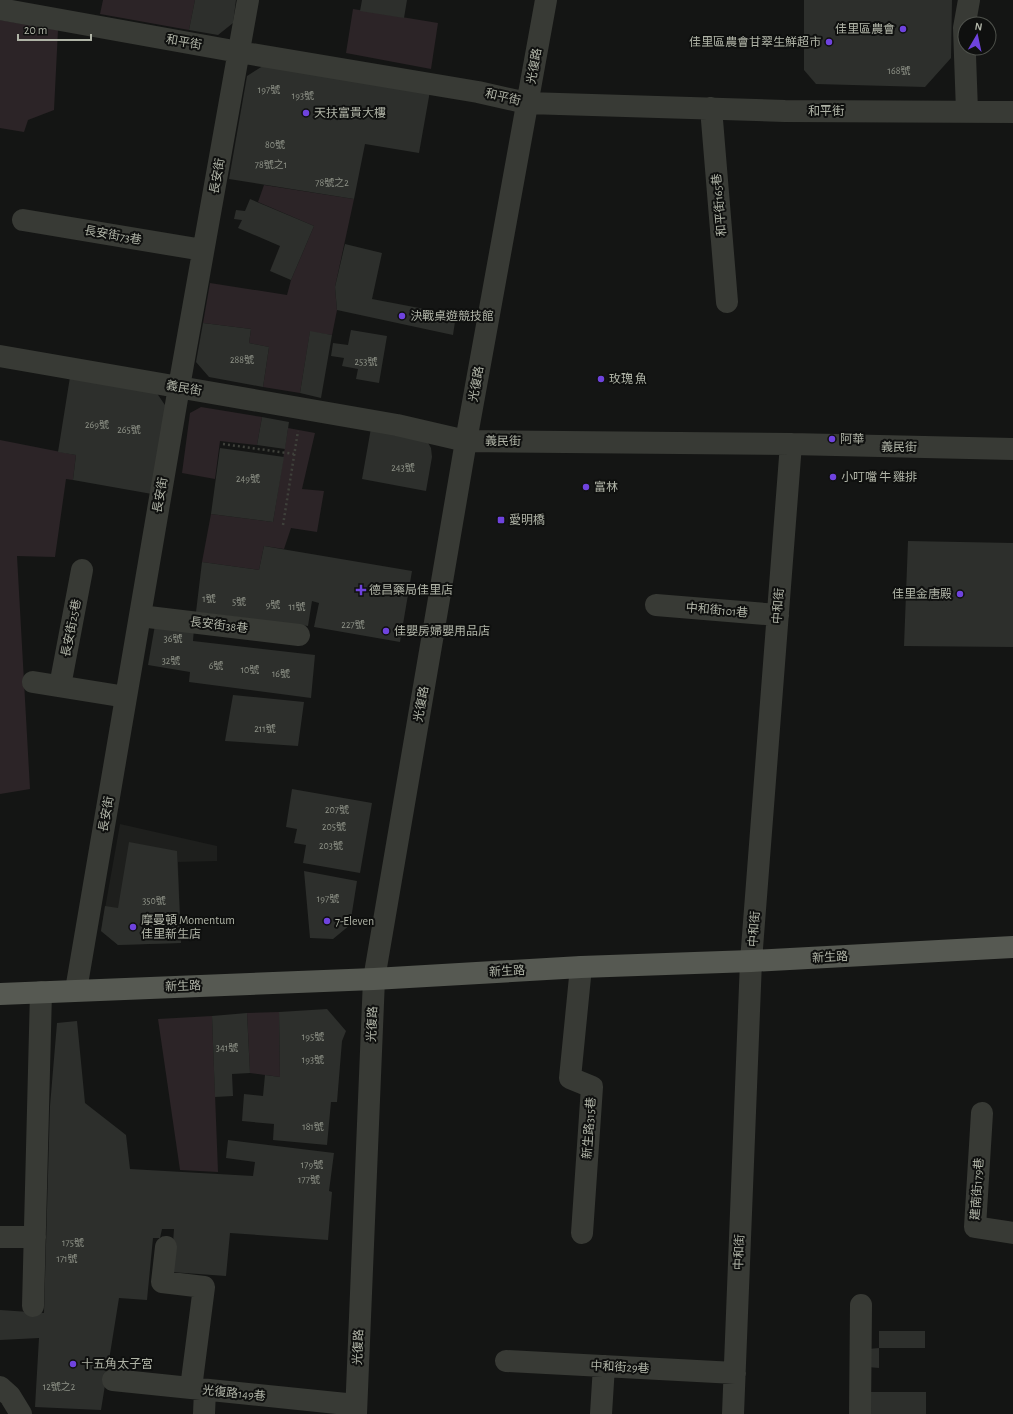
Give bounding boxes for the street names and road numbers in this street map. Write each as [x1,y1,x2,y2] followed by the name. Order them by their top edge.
[165,32,203,51] street label: 和平街
[524,47,543,85] street label: 光復路
[484,86,522,107] street label: 和平街
[808,104,844,117] street label: 和平街
[207,157,226,195] street label: 長安街
[709,173,728,237] street label: 和平街165巷
[83,223,143,246] street label: 長安街73巷
[466,365,485,403] street label: 光復路
[165,378,203,397] street label: 義民街
[485,434,521,447] street label: 義民街
[881,440,917,453] street label: 義民街
[150,476,169,514] street label: 長安街
[770,588,785,624] street label: 中和街
[59,598,82,658] street label: 長安街25巷
[685,600,749,619] street label: 中和街101巷
[189,614,249,635] street label: 長安街38巷
[411,685,430,723] street label: 光復路
[96,795,115,833] street label: 長安街
[746,911,761,947] street label: 中和街
[812,949,848,964] street label: 新生路
[489,963,525,978] street label: 新生路
[165,978,201,993] street label: 新生路
[364,1006,379,1042] street label: 光復路
[580,1097,597,1159] street label: 新生路315巷
[968,1157,985,1221] street label: 建南街179巷
[731,1234,746,1270] street label: 中和街
[350,1329,365,1365] street label: 光復路
[590,1358,650,1375] street label: 中和街29巷
[202,1383,266,1402] street label: 光復路149巷

